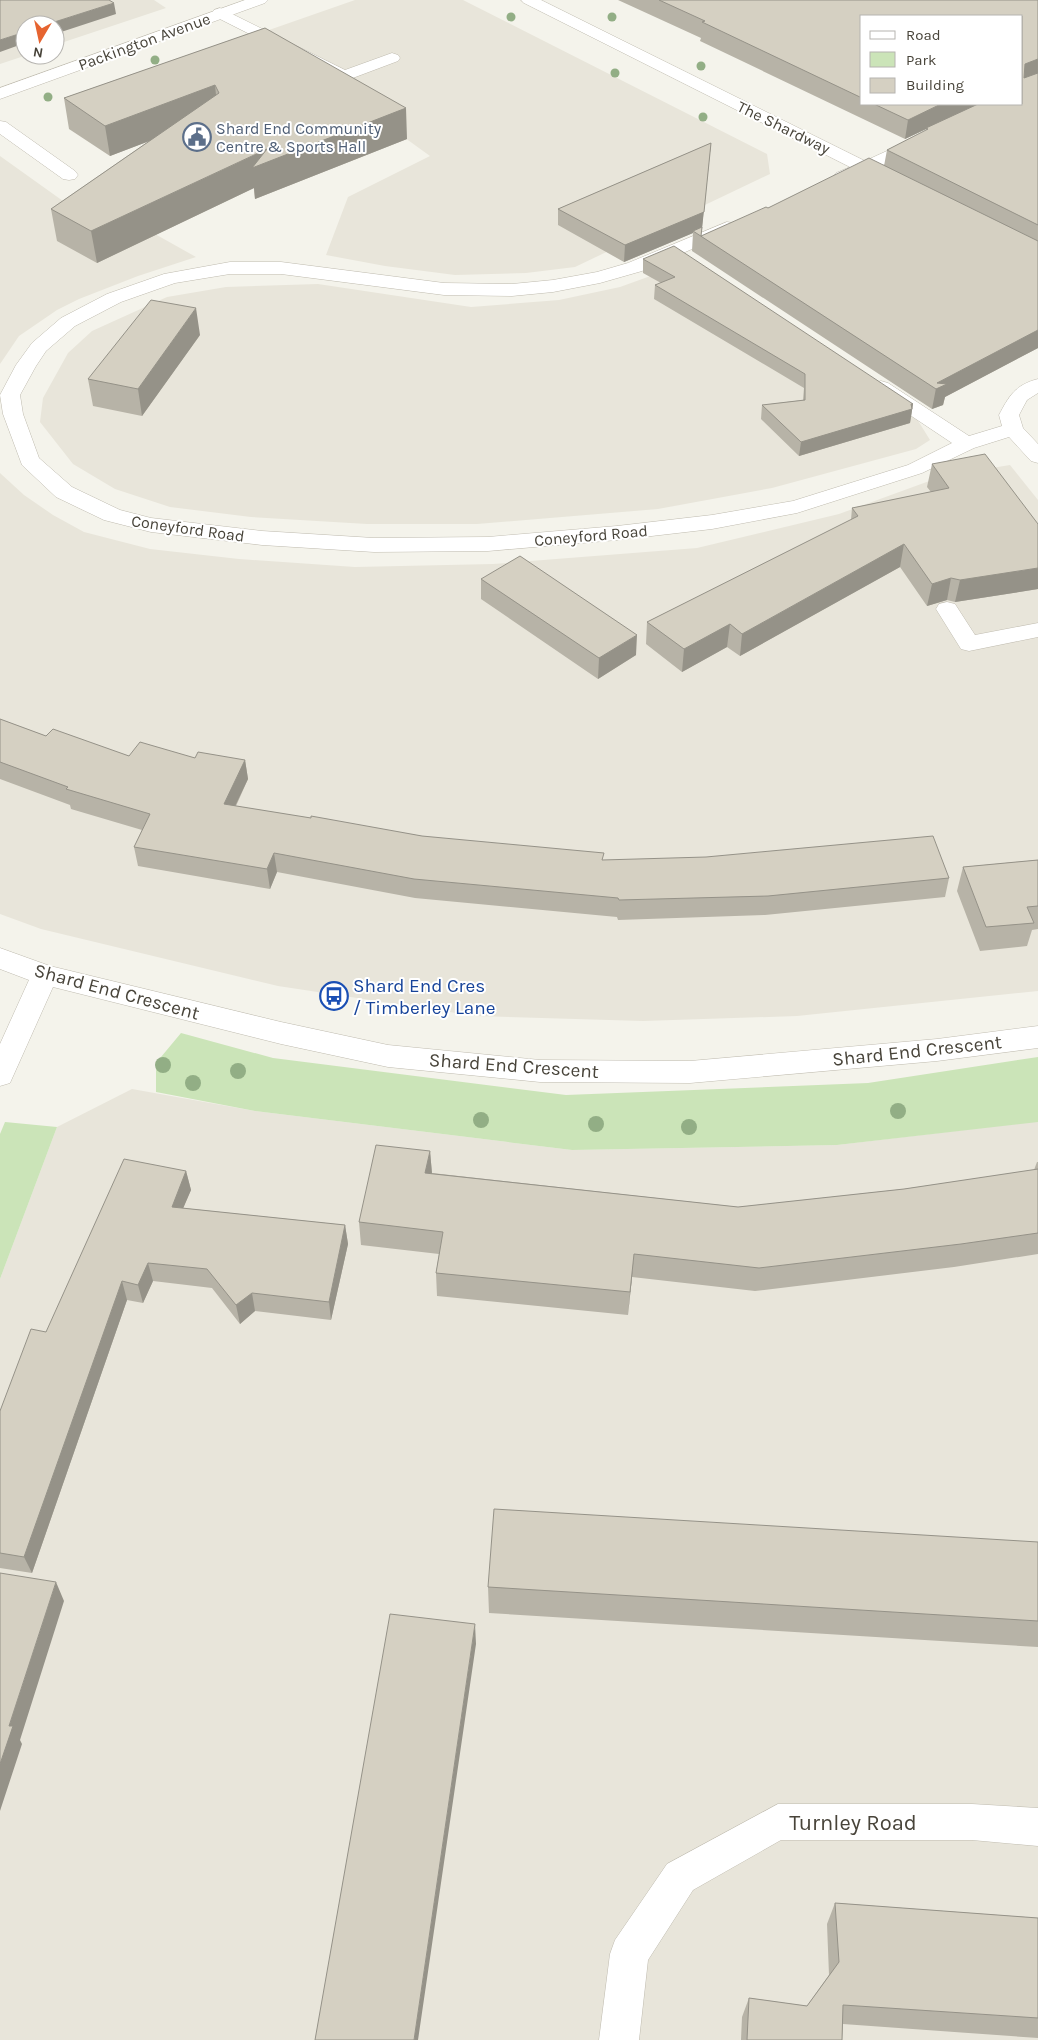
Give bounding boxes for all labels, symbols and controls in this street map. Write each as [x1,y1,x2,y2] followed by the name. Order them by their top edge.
[75,9,213,74] street label: Packington Avenue
[15,15,65,65] north arrow
[860,15,1023,105] legend
[906,26,941,44] text: Road
[32,43,44,62] text: N
[906,51,936,69] text: Park
[906,76,964,94] text: Building
[734,97,834,158] street label: The Shardway
[216,119,382,156] place label: Shard End Community Centre & Sports Hall
[182,122,212,152] public building icon: Shard End Community Centre & Sports Hall
[130,511,246,546] street label: Coneyford Road
[533,521,649,550] street label: Coneyford Road
[32,959,202,1025] street label: Shard End Crescent
[353,975,496,1019] place label: Shard End Cres / Timberley Lane
[319,981,349,1011] bus stop icon: Shard End Cres / Timberley Lane
[831,1031,1003,1071] street label: Shard End Crescent
[428,1049,600,1083] street label: Shard End Crescent
[789,1810,917,1836] street label: Turnley Road

